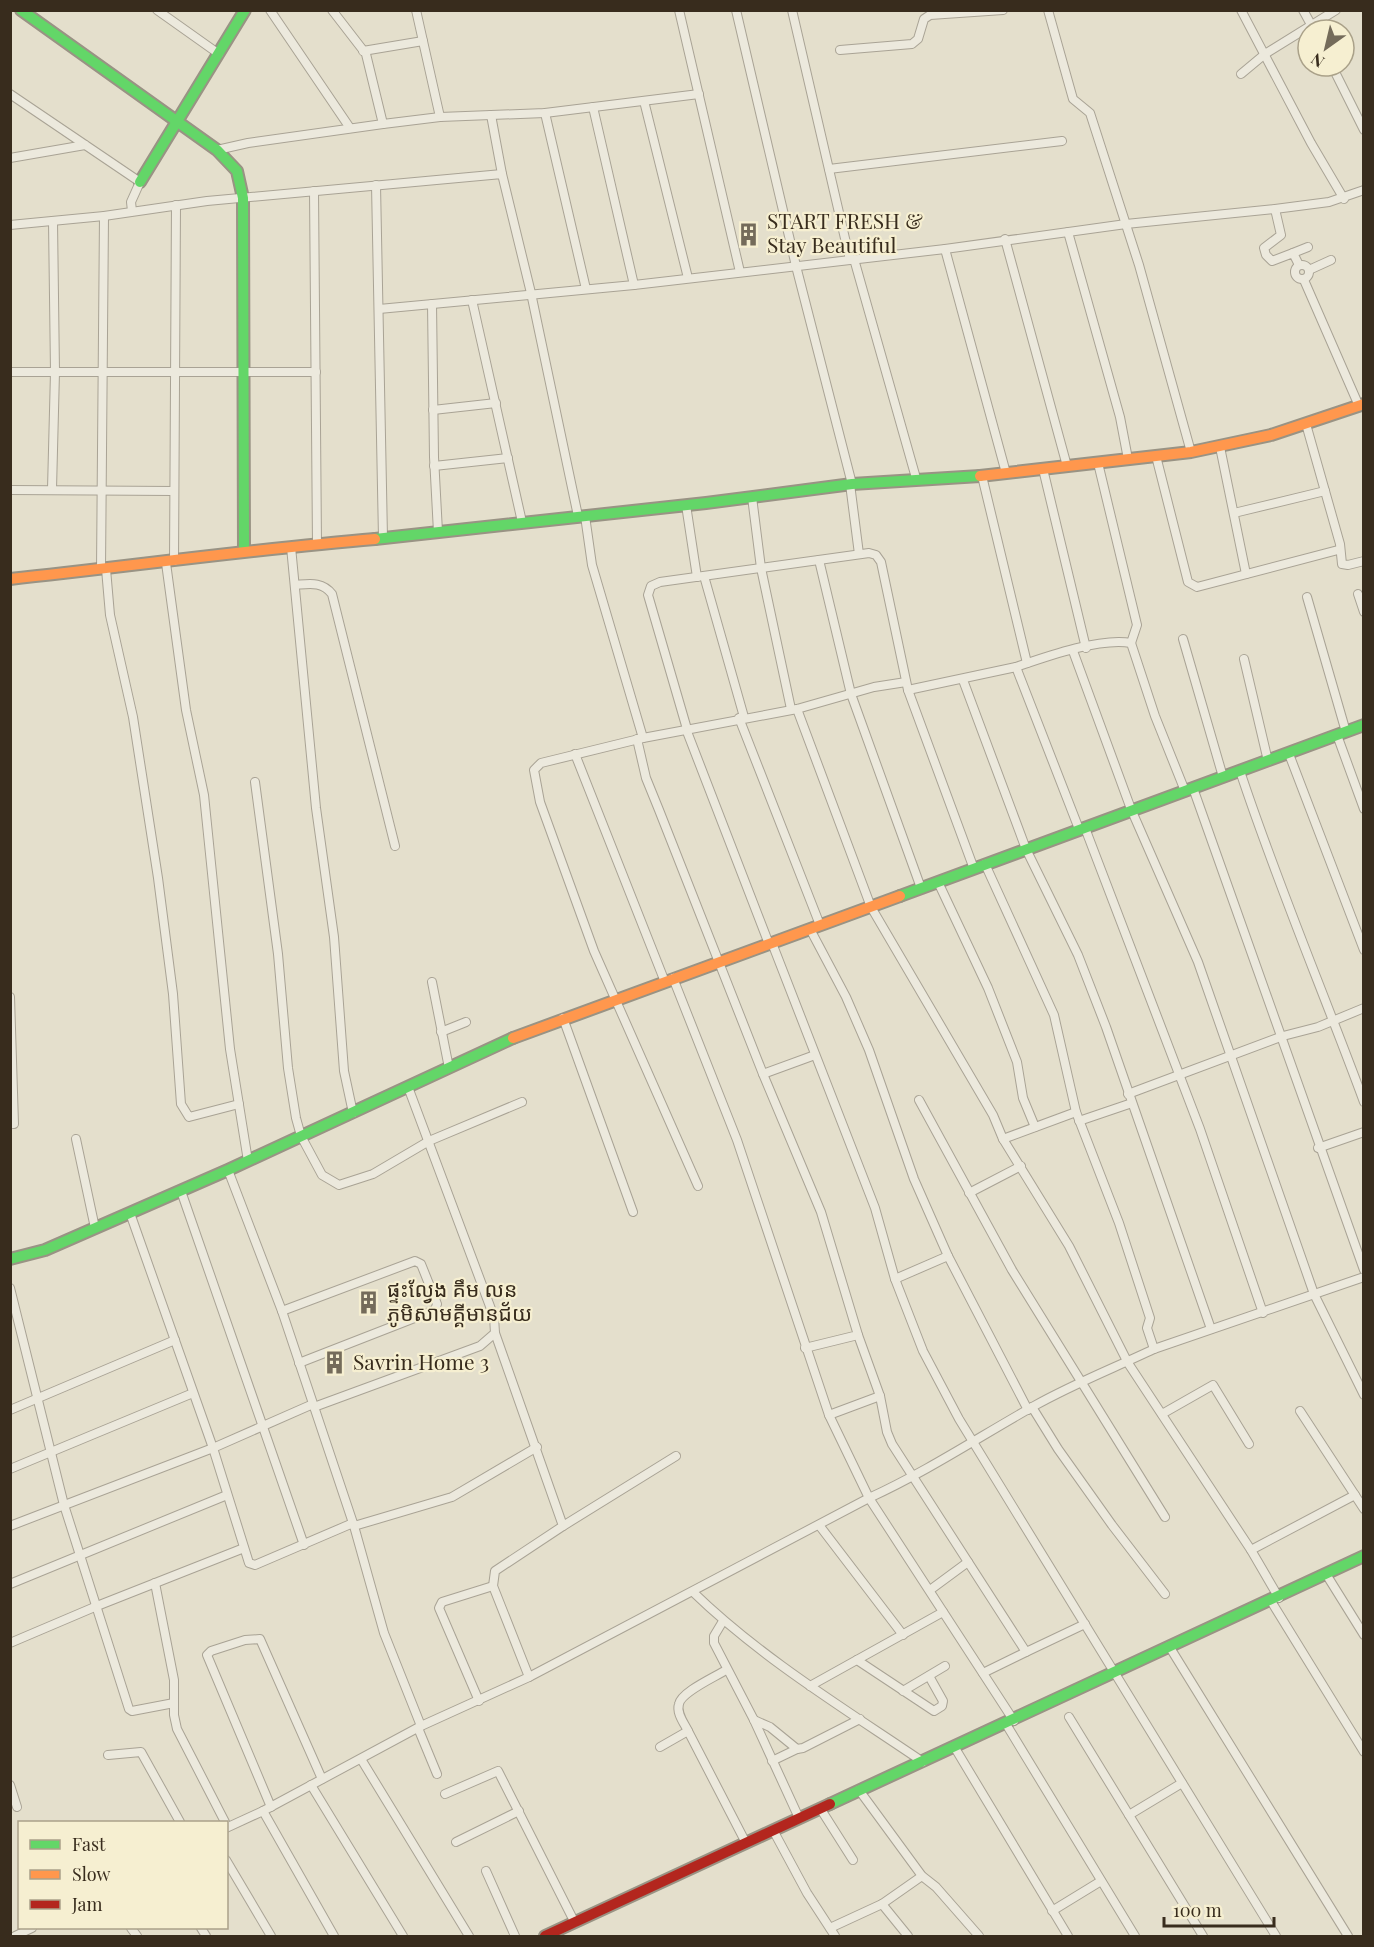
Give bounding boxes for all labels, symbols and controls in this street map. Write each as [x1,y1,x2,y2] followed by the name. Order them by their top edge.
[1296,18,1356,78] north arrow
[1306,49,1328,73] text: N
[767,206,923,258] place label: START FRESH & Stay Beautiful
[736,221,762,247] building icon: START FRESH & Stay Beautiful
[387,1274,532,1328] place label: ផ្ទះល្វែង គឹម លន ភូមិសាមគ្គីមានជ័យ
[356,1289,382,1315] building icon: ផ្ទះល្វែង គឹម លន ភូមិសាមគ្គីមានជ័យ
[353,1347,489,1375] place label: Savrin Home 3
[322,1350,348,1376] building icon: Savrin Home 3
[18,1821,228,1929] legend
[72,1832,106,1856] text: Fast
[72,1862,110,1886] text: Slow
[1164,1890,1274,1928] scale bar
[71,1892,102,1916] text: Jam
[1173,1898,1222,1922] text: 100 m

